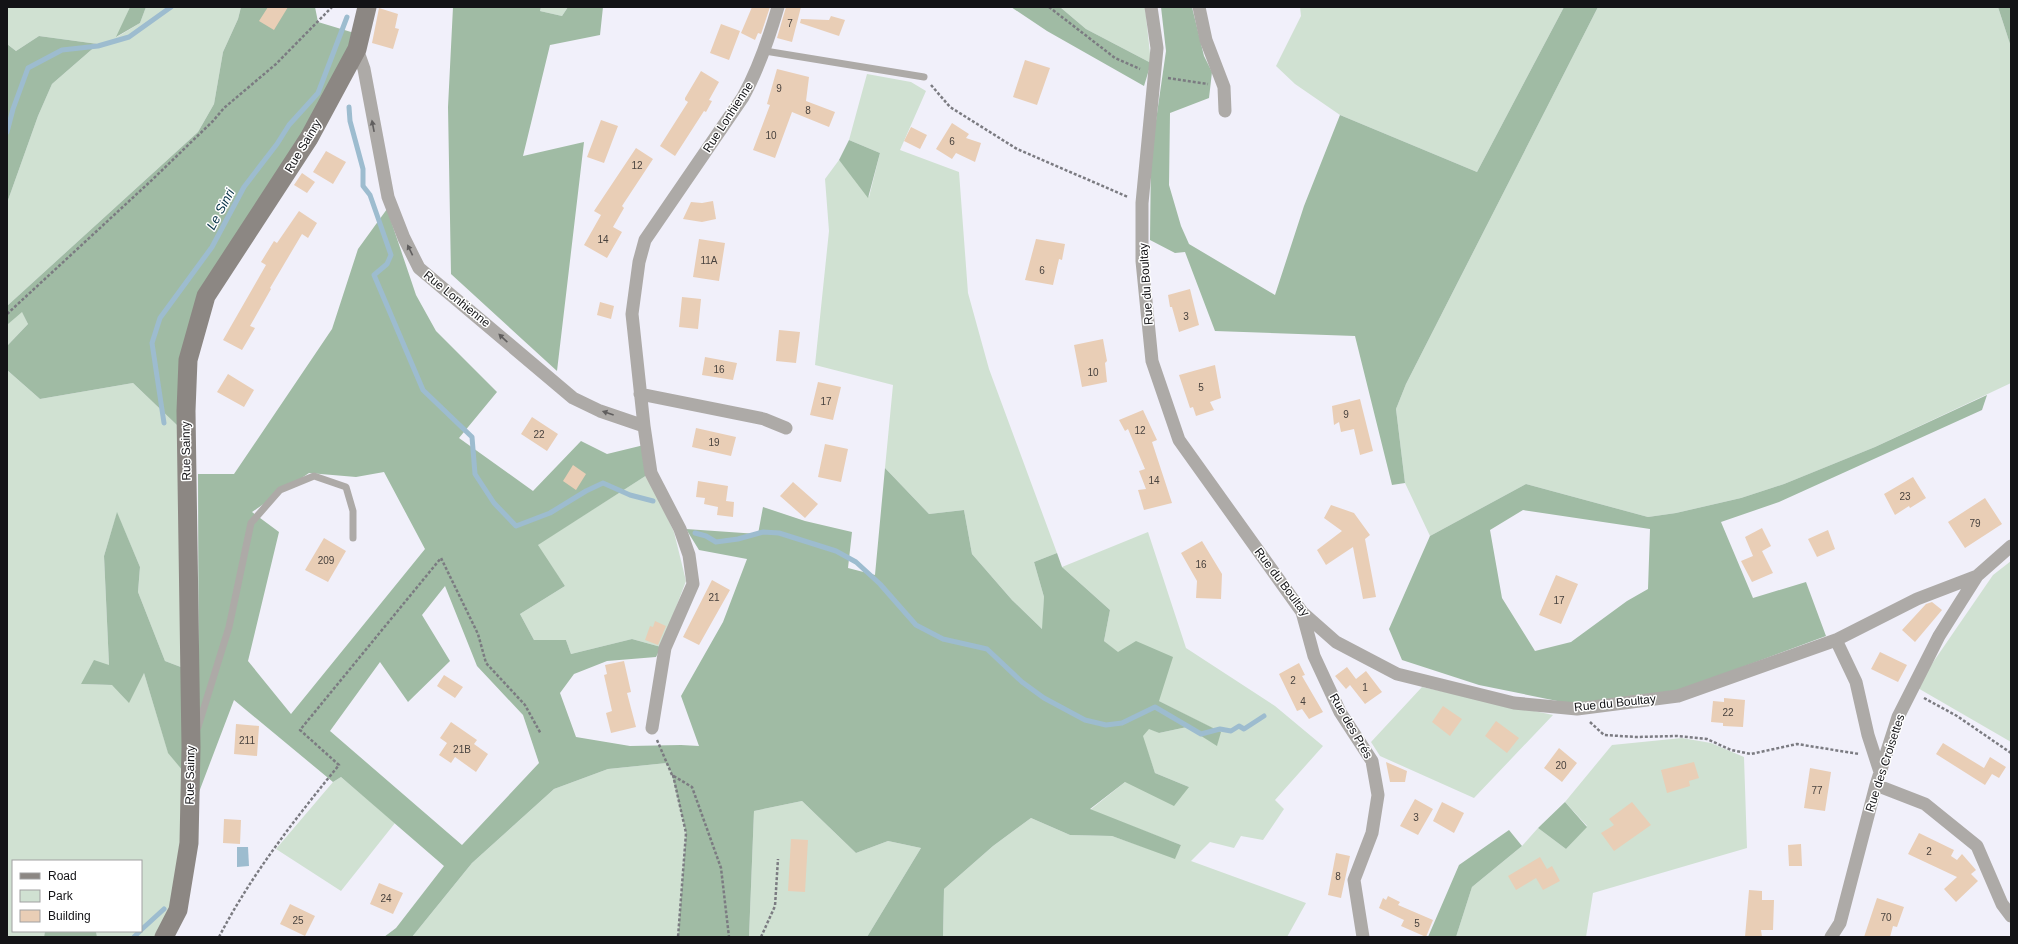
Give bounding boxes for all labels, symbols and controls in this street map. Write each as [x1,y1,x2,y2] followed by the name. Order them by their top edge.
[787,18,793,29] house number: 7
[700,79,756,155] street label: Rue Lonhienne
[776,83,782,94] house number: 9
[805,105,811,116] house number: 8
[282,117,324,175] street label: Rue Sainry
[370,120,376,132] one-way arrow
[765,130,777,141] house number: 10
[949,136,955,147] house number: 6
[631,160,643,171] house number: 12
[203,185,238,232] water label: Le Sinri
[597,234,609,245] house number: 14
[1136,243,1156,325] street label: Rue du Boultay
[407,244,413,256] one-way arrow
[700,255,718,266] house number: 11A
[1039,265,1045,276] house number: 6
[421,268,493,330] street label: Rue Lonhienne
[1183,311,1189,322] house number: 3
[498,333,508,343] one-way arrow
[713,364,725,375] house number: 16
[1087,367,1099,378] house number: 10
[1198,382,1204,393] house number: 5
[820,396,832,407] house number: 17
[1343,409,1349,420] house number: 9
[601,410,613,416] one-way arrow
[178,421,194,481] street label: Rue Sainry
[1134,425,1146,436] house number: 12
[533,429,545,440] house number: 22
[708,437,720,448] house number: 19
[1148,475,1160,486] house number: 14
[1899,491,1911,502] house number: 23
[1969,518,1981,529] house number: 79
[1252,545,1312,619] street label: Rue du Boultay
[318,555,335,566] house number: 209
[1195,559,1207,570] house number: 16
[708,592,720,603] house number: 21
[1553,595,1565,606] house number: 17
[1290,675,1296,686] house number: 2
[1362,682,1368,693] house number: 1
[1327,691,1375,761] street label: Rue des Prés
[1573,692,1657,714] street label: Rue du Boultay
[1300,696,1306,707] house number: 4
[1722,707,1734,718] house number: 22
[1863,712,1907,814] street label: Rue des Croisettes
[239,735,255,746] house number: 211
[453,744,471,755] house number: 21B
[182,745,198,805] street label: Rue Sainry
[1555,760,1567,771] house number: 20
[1811,785,1823,796] house number: 77
[1413,812,1419,823] house number: 3
[1926,846,1932,857] house number: 2
[12,860,142,932] legend
[48,869,77,883] text: Road
[1335,871,1341,882] house number: 8
[48,889,74,903] text: Park
[380,893,392,904] house number: 24
[48,909,91,923] text: Building
[1880,912,1892,923] house number: 70
[292,915,304,926] house number: 25
[1414,918,1420,929] house number: 5

